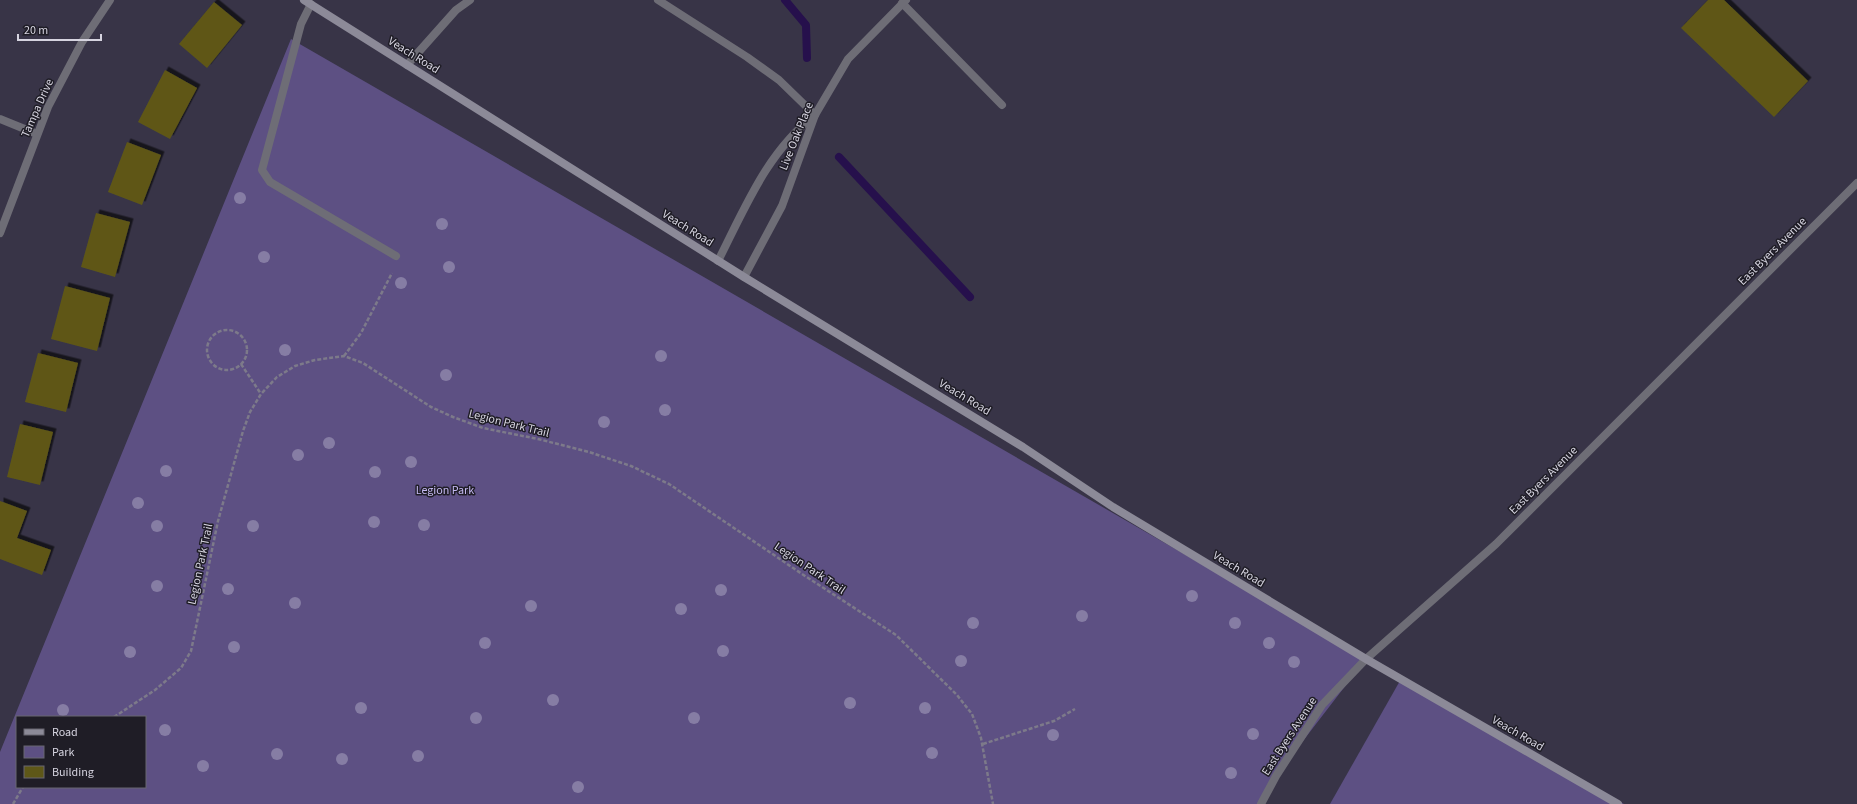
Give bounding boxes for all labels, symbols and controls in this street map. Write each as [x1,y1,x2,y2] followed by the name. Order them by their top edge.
[18,16,101,42] scale bar
[24,22,48,39] text: 20 m
[385,33,443,78] street label: Veach Road
[17,76,58,140] street label: Tampa Drive
[775,100,818,173] street label: Live Oak Place
[659,206,717,251] street label: Veach Road
[1734,213,1810,289] street label: East Byers Avenue
[936,375,994,420] street label: Veach Road
[467,405,551,442] street label: Legion Park Trail
[1505,442,1581,518] street label: East Byers Avenue
[416,482,474,499] park label: Legion Park
[184,522,217,606] street label: Legion Park Trail
[771,538,849,599] street label: Legion Park Trail
[1210,547,1268,592] street label: Veach Road
[1258,694,1321,779] street label: East Byers Avenue
[1488,712,1547,755] street label: Veach Road
[16,716,146,788] legend
[52,724,78,741] text: Road
[52,744,74,761] text: Park
[52,764,94,781] text: Building

